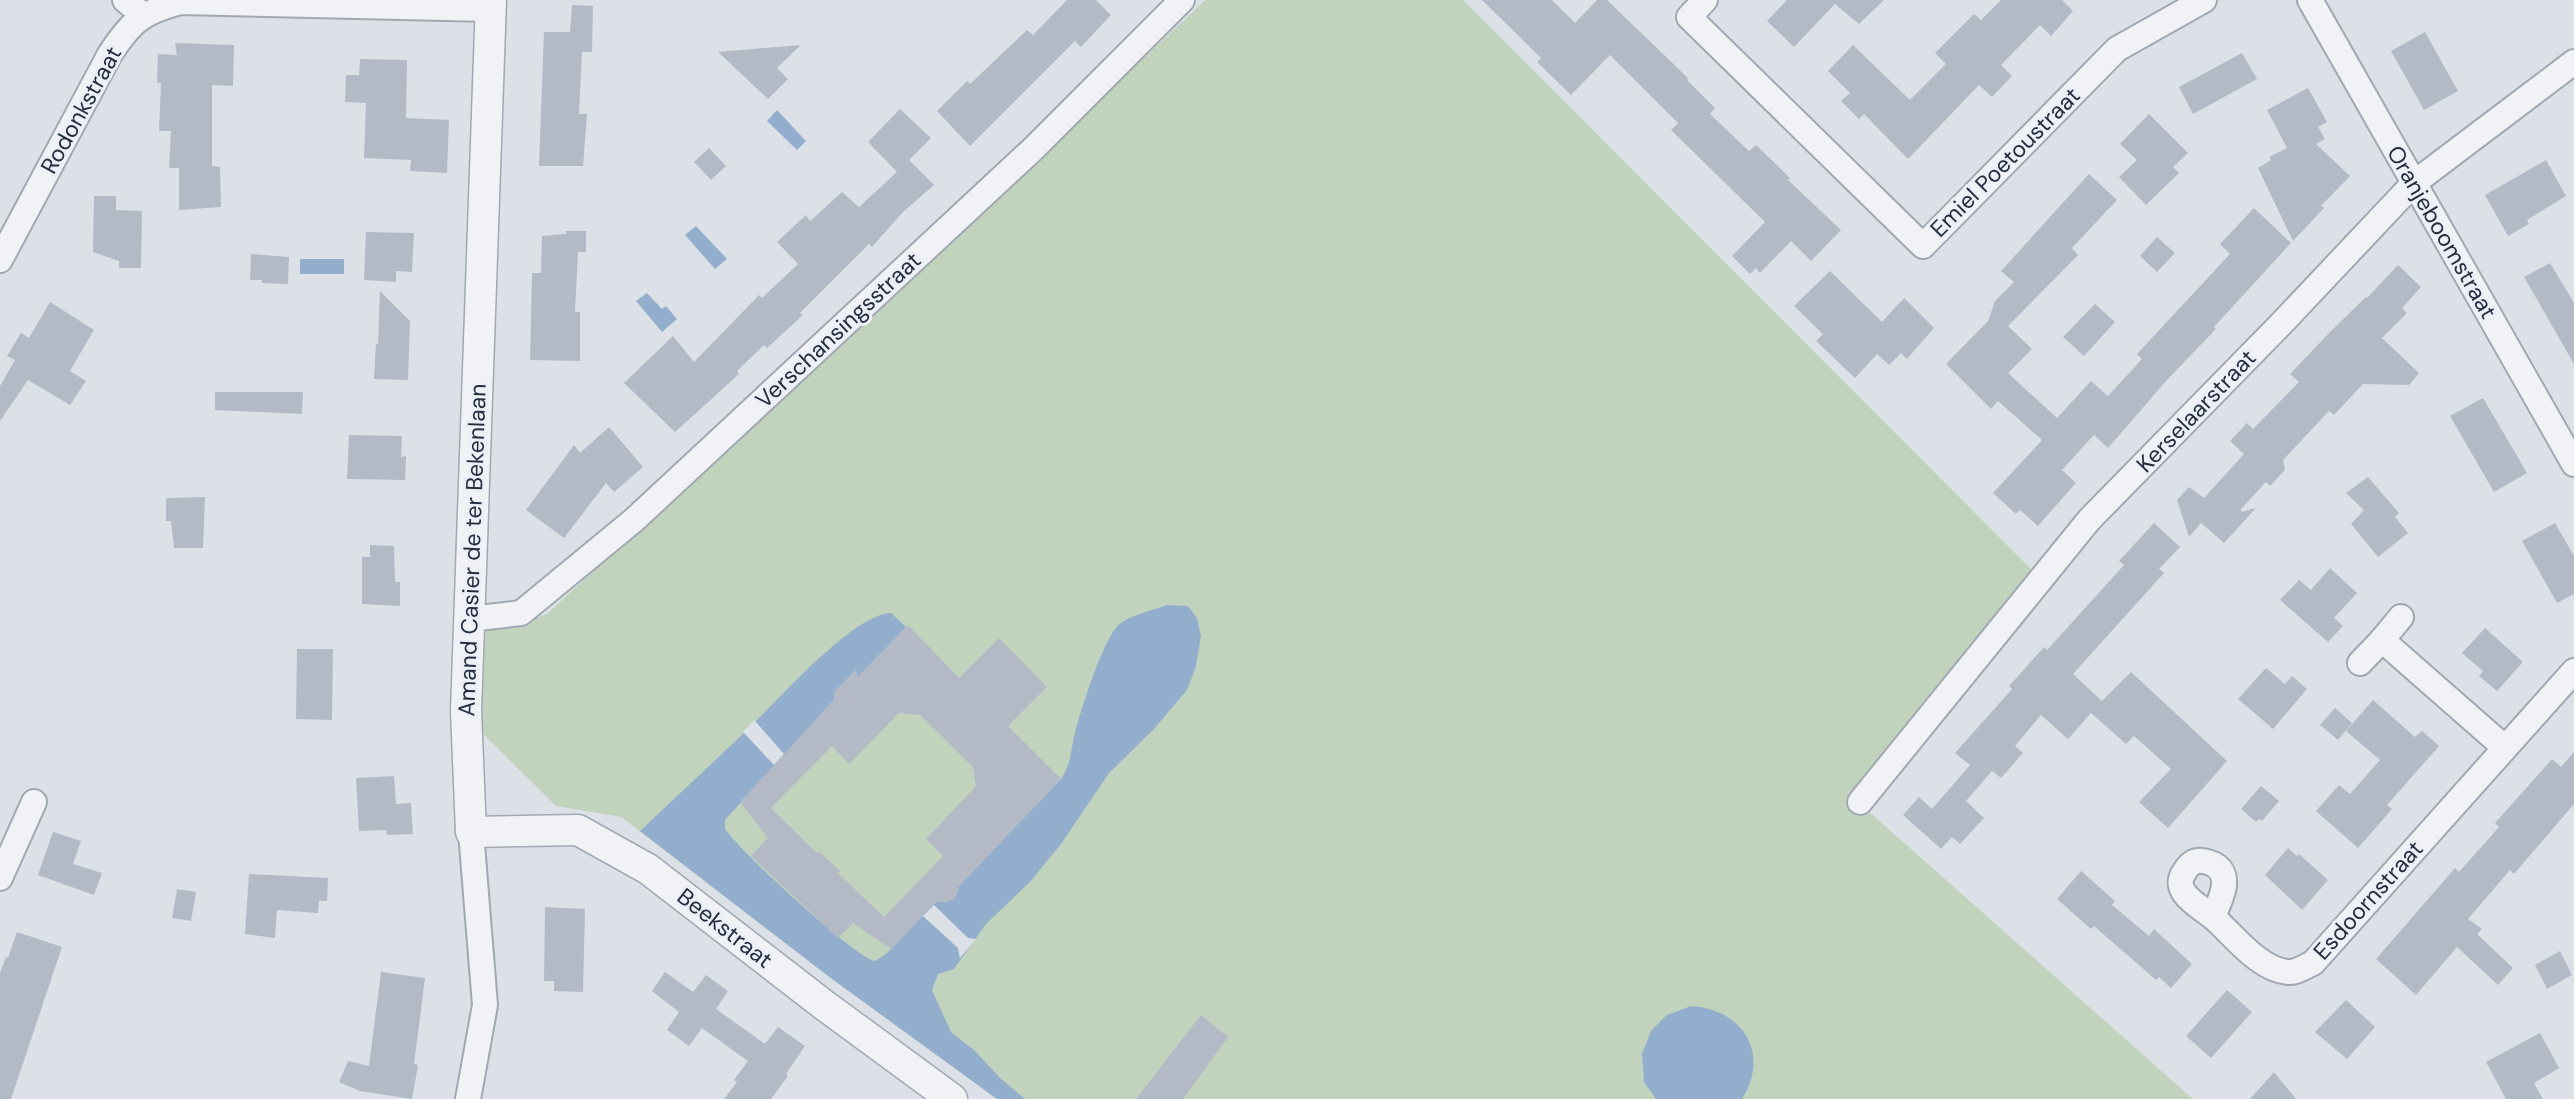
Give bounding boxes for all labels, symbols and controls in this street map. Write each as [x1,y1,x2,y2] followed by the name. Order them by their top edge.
[34,41,128,179] street label: Rodonkstraat
[1924,81,2086,243] street label: Emiel Poetoustraat
[2380,140,2504,324] street label: Oranjeboomstraat
[749,245,927,415] street label: Verschansingsstraat
[2130,343,2262,479] street label: Kerselaarstraat
[451,383,493,717] street label: Amand Casier de ter Bekenlaan
[2307,834,2429,966] street label: Esdoornstraat
[671,881,779,975] street label: Beekstraat

